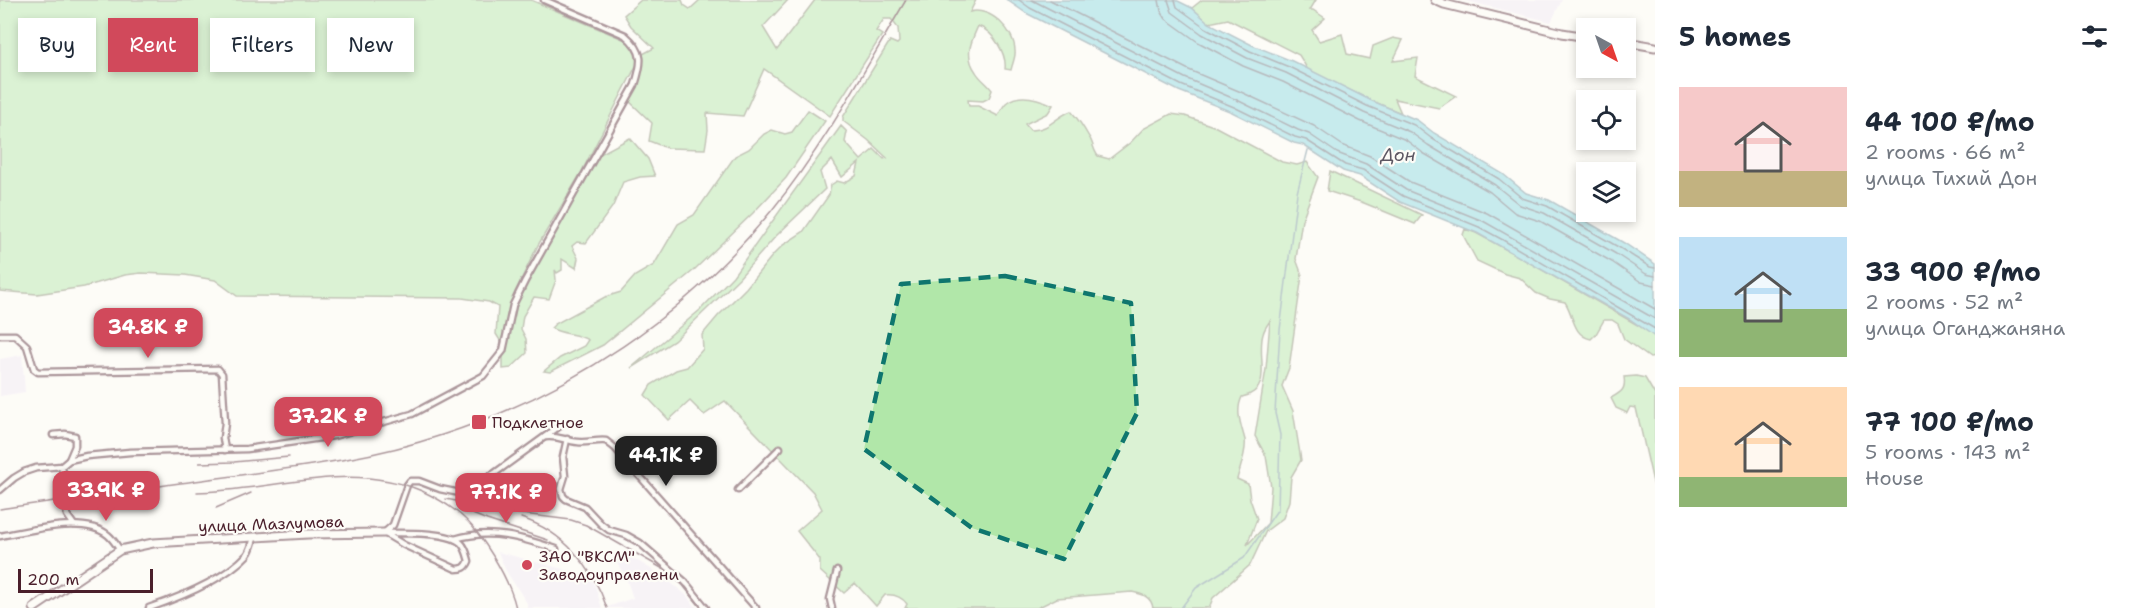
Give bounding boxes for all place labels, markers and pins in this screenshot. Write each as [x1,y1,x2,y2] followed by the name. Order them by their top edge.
[93,308,203,359] pin: 34.8K ₽
[273,397,383,448] pin: 37.2K ₽
[492,412,584,433] place label: Подклетное
[470,413,488,431] marker: Подклетное
[611,436,721,487] pin: 44.1K ₽
[51,471,161,522] pin: 33.9K ₽
[451,473,561,524] pin: 77.1K ₽
[539,546,679,585] place label: ЗАО "ВКСМ" Заводоуправлени
[520,558,534,572] marker: ЗАО "ВКСМ" Заводоуправлени

